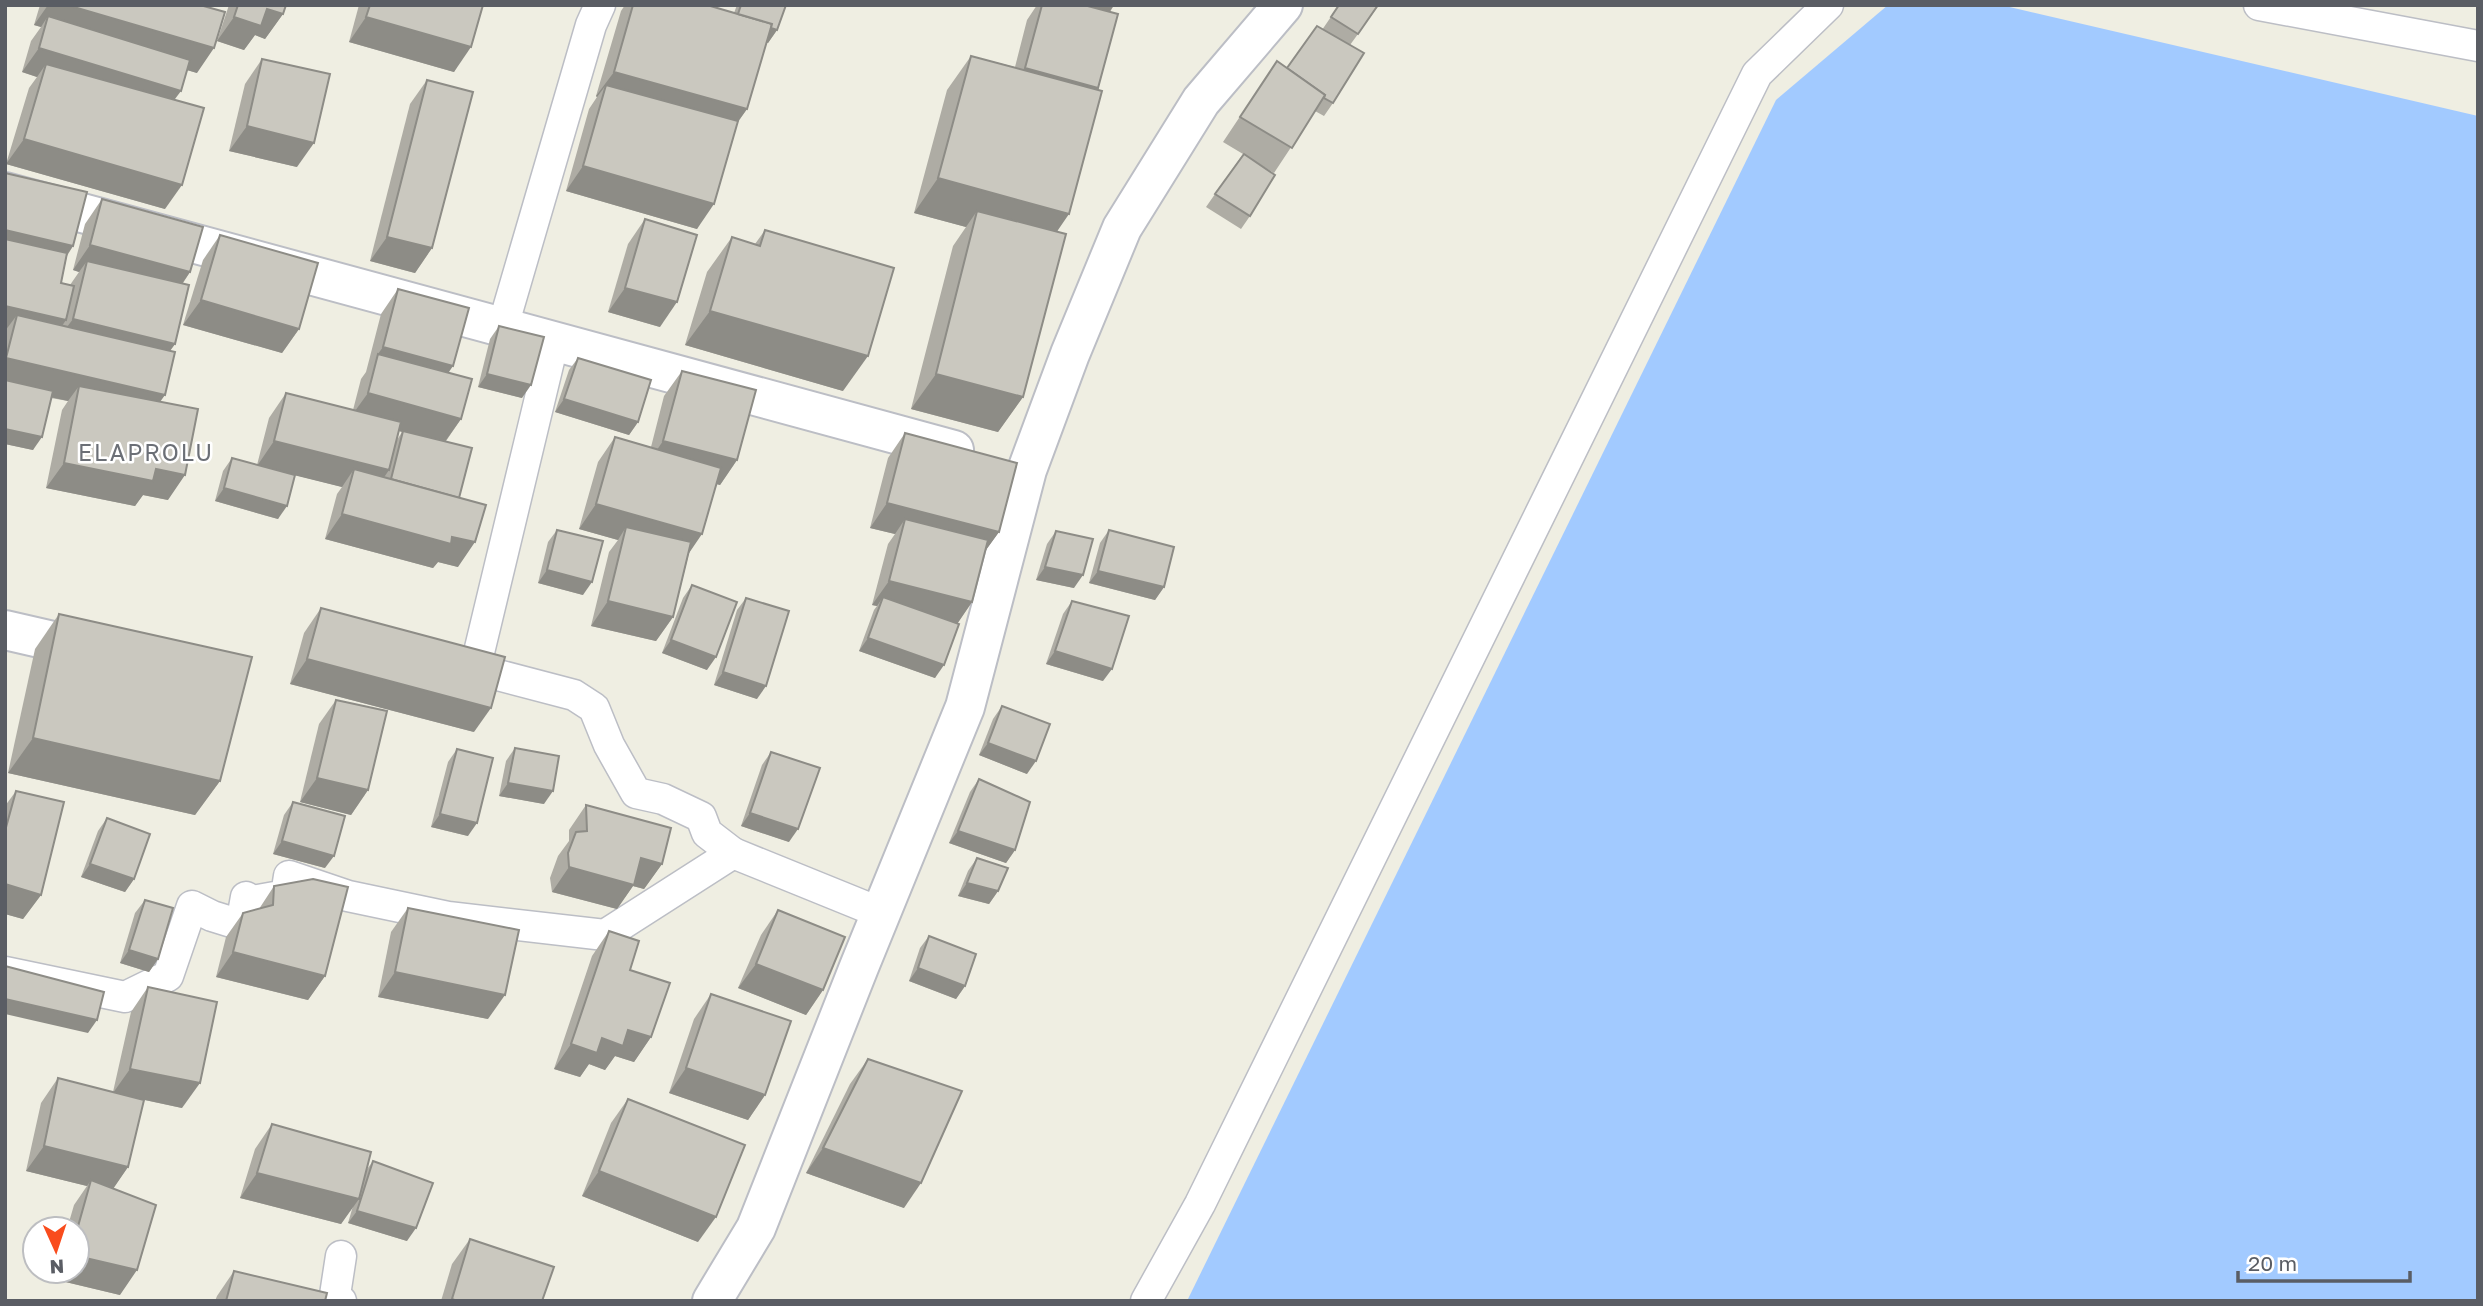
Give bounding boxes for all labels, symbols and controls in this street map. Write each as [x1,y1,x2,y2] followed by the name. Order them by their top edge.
[78,438,214,466] district label: ELAPROLU
[21,1215,91,1285] north arrow
[2238,1240,2410,1284] scale bar
[2248,1250,2297,1276] text: 20 m
[49,1256,65,1279] text: N

